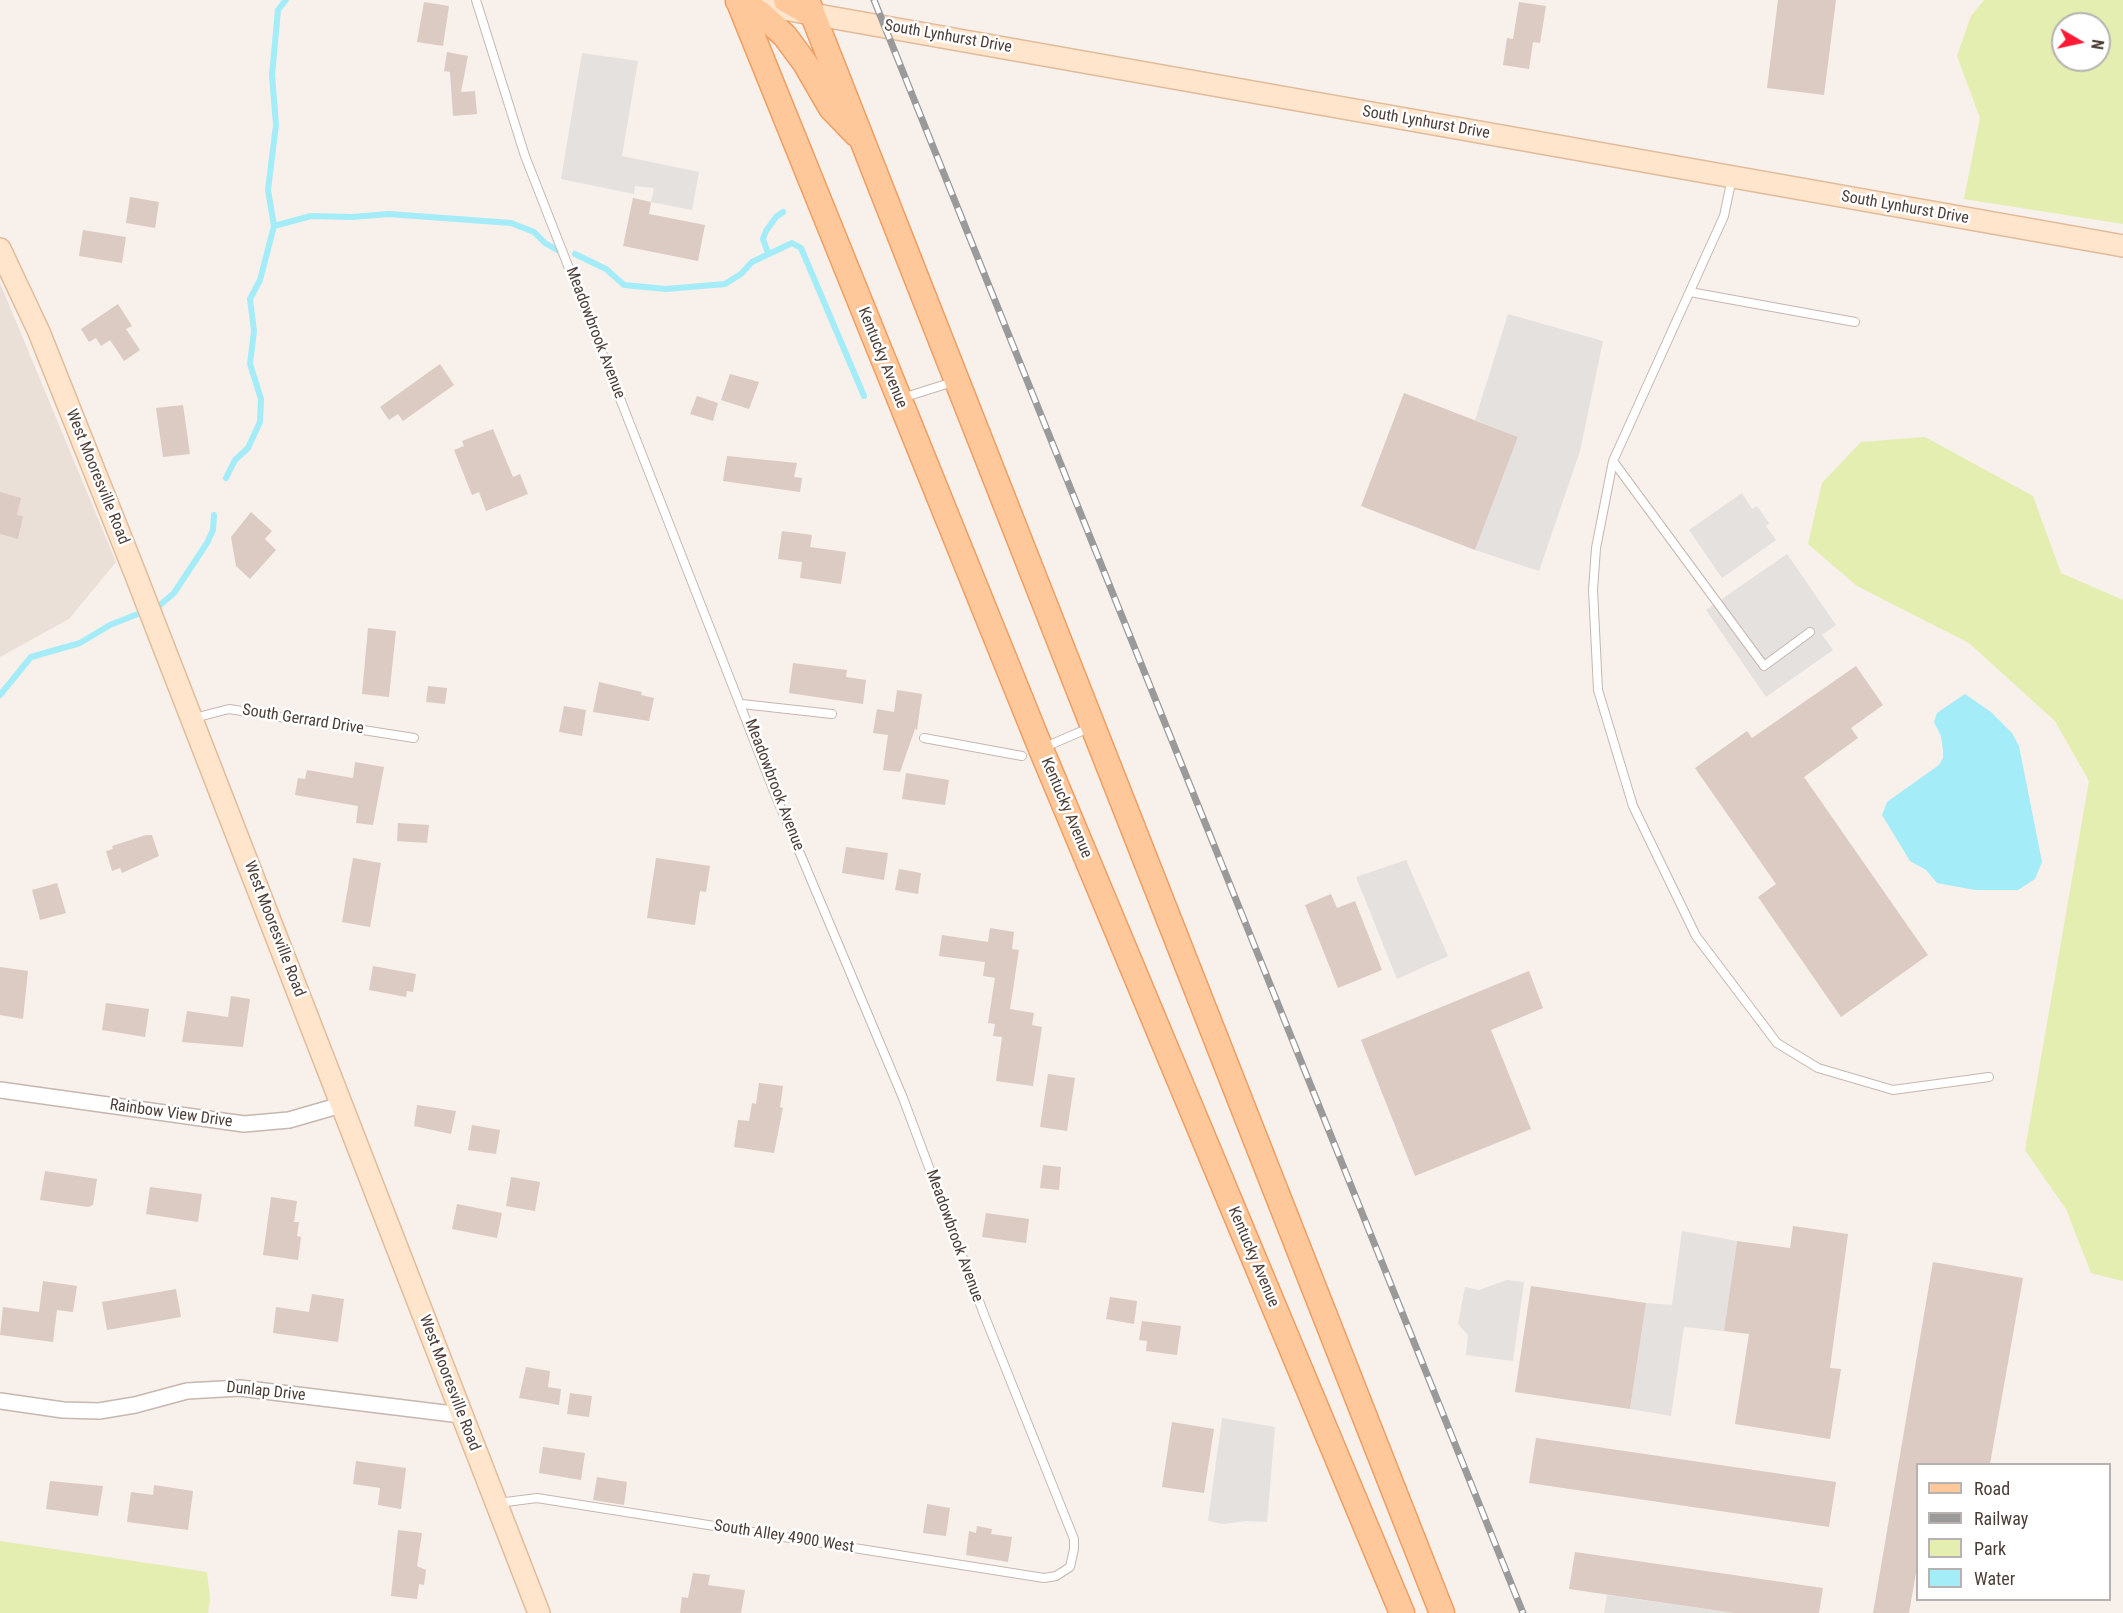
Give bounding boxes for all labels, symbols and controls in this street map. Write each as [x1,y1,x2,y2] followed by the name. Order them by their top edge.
[2051,12,2111,72] north arrow
[883,16,1013,58] street label: South Lynhurst Drive
[2087,38,2107,51] text: N
[1361,102,1491,144] street label: South Lynhurst Drive
[1840,187,1970,229] street label: South Lynhurst Drive
[561,265,629,401] street label: Meadowbrook Avenue
[853,305,911,411] street label: Kentucky Avenue
[61,407,133,547] street label: West Mooresville Road
[241,701,365,739] street label: South Gerrard Drive
[740,717,808,853] street label: Meadowbrook Avenue
[1036,755,1096,861] street label: Kentucky Avenue
[239,858,309,1000] street label: West Mooresville Road
[108,1096,234,1132] street label: Rainbow View Drive
[921,1167,987,1305] street label: Meadowbrook Avenue
[1223,1204,1283,1310] street label: Kentucky Avenue
[414,1312,484,1454] street label: West Mooresville Road
[225,1378,307,1406] street label: Dunlap Drive
[1916,1463,2111,1601] legend
[1974,1478,2010,1499] text: Road
[1974,1508,2028,1529] text: Railway
[713,1516,855,1558] street label: South Alley 4900 West
[1974,1538,2006,1559] text: Park
[1974,1568,2015,1589] text: Water

